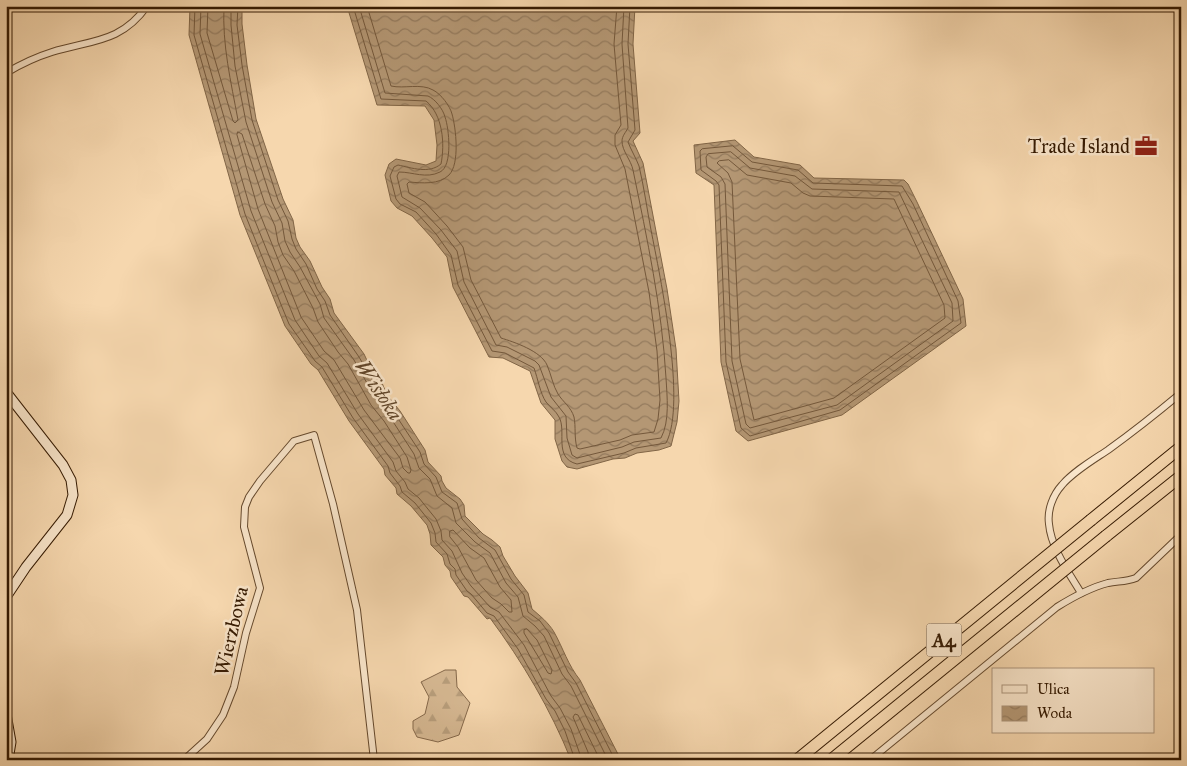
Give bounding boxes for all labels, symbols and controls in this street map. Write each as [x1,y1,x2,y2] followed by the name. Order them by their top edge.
[1133,133,1159,159] office icon: Trade Island
[1028,134,1130,158] place label: Trade Island
[349,355,409,425] water label: Wisłoka
[209,584,253,678] street label: Wierzbowa
[926,624,962,656] road number: A4
[992,668,1154,734] legend
[1037,680,1070,698] text: Ulica
[1037,704,1073,722] text: Woda

